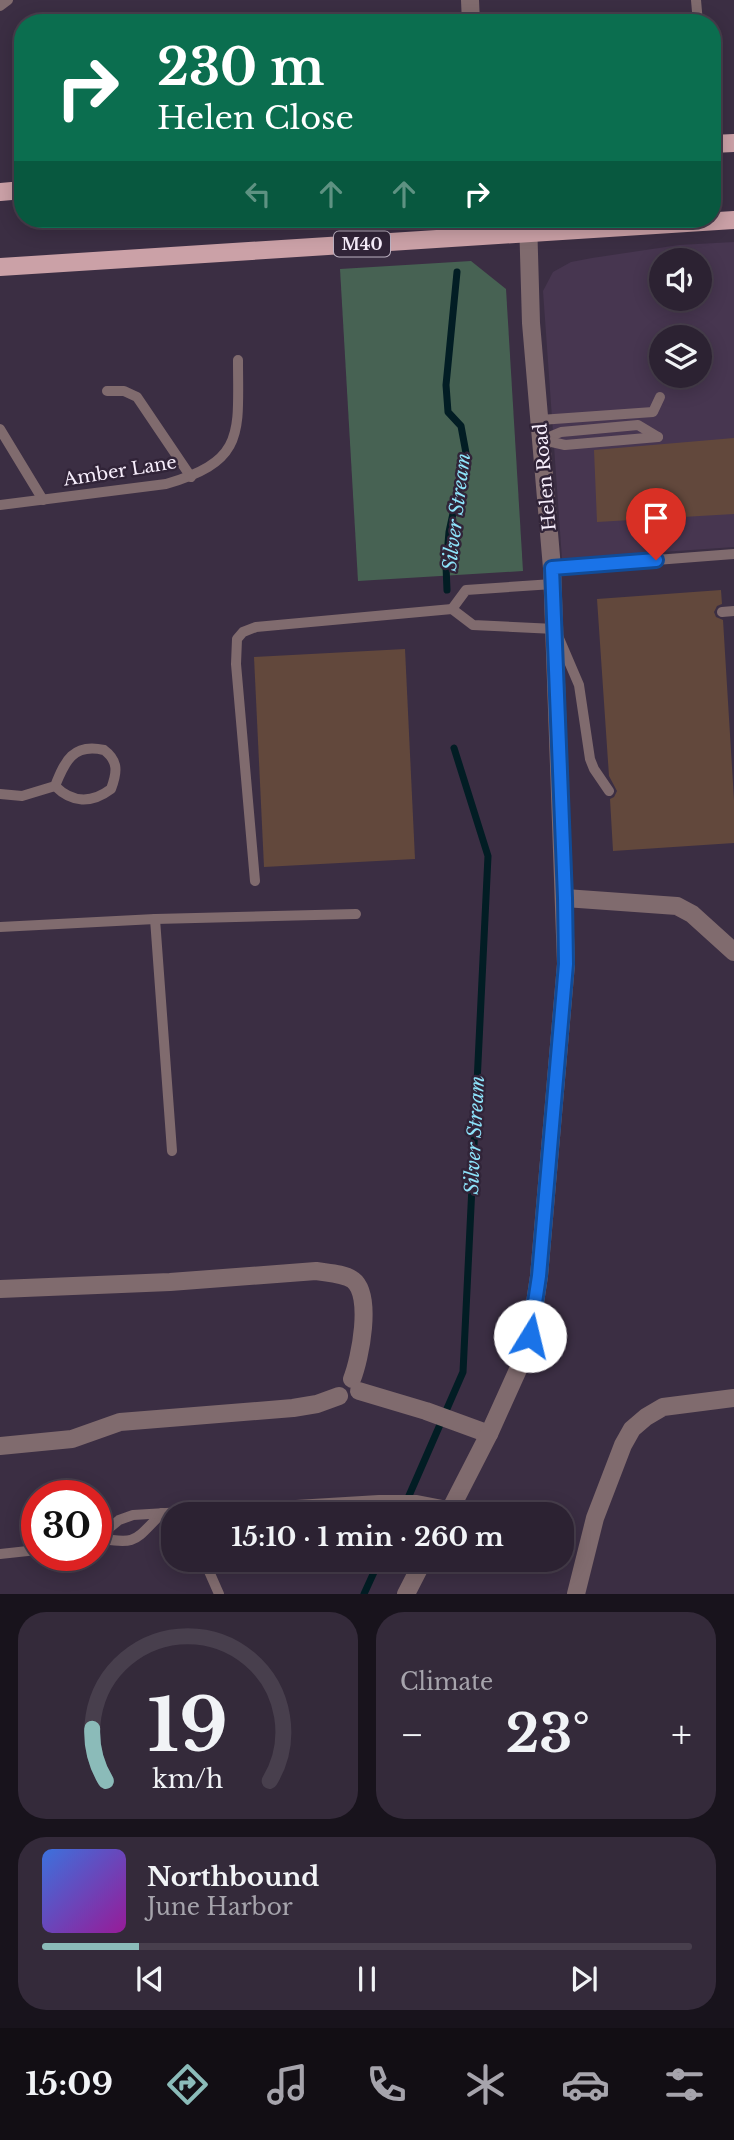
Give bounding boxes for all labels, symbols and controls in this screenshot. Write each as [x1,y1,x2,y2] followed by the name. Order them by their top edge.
[157,37,324,98] text: 230 m
[42,42,133,133] icon: right
[157,98,354,138] text: Helen Close
[239,175,277,213] icon: left
[312,175,350,213] icon: ahead
[385,175,423,213] icon: ahead
[458,175,496,213] icon: right
[334,232,390,256] road number: M40
[649,248,712,388] map controls
[649,248,712,311] button: sound
[649,325,712,388] button: layers
[529,422,561,532] street label: Helen Road
[61,451,178,491] street label: Amber Lane
[438,451,475,572] water label: Silver Stream
[626,488,686,560] pin
[637,499,675,537] icon: arrive
[460,1075,489,1195] water label: Silver Stream
[493,1299,567,1373] position arrow
[21,1480,112,1571] speed limit sign: 30
[231,1521,504,1553] text: 15:10 · 1 min · 260 m
[400,1668,493,1696] text: Climate
[148,1681,228,1772] text: 19
[505,1702,590,1766] text: 23°
[400,1711,424,1758] text: −
[671,1711,692,1758] text: +
[153,1764,223,1795] text: km/h
[147,1861,319,1893] text: Northbound
[147,1893,293,1921] text: June Harbor
[131,1960,169,1998] icon: previous
[348,1960,386,1998] icon: pause
[565,1960,603,1998] icon: next
[163,2060,212,2109] icon: directions
[263,2060,312,2109] icon: music
[362,2060,411,2109] icon: phone
[461,2060,510,2109] icon: climate
[561,2060,610,2109] icon: car
[660,2060,709,2109] icon: filters
[25,2064,113,2104] text: 15:09

